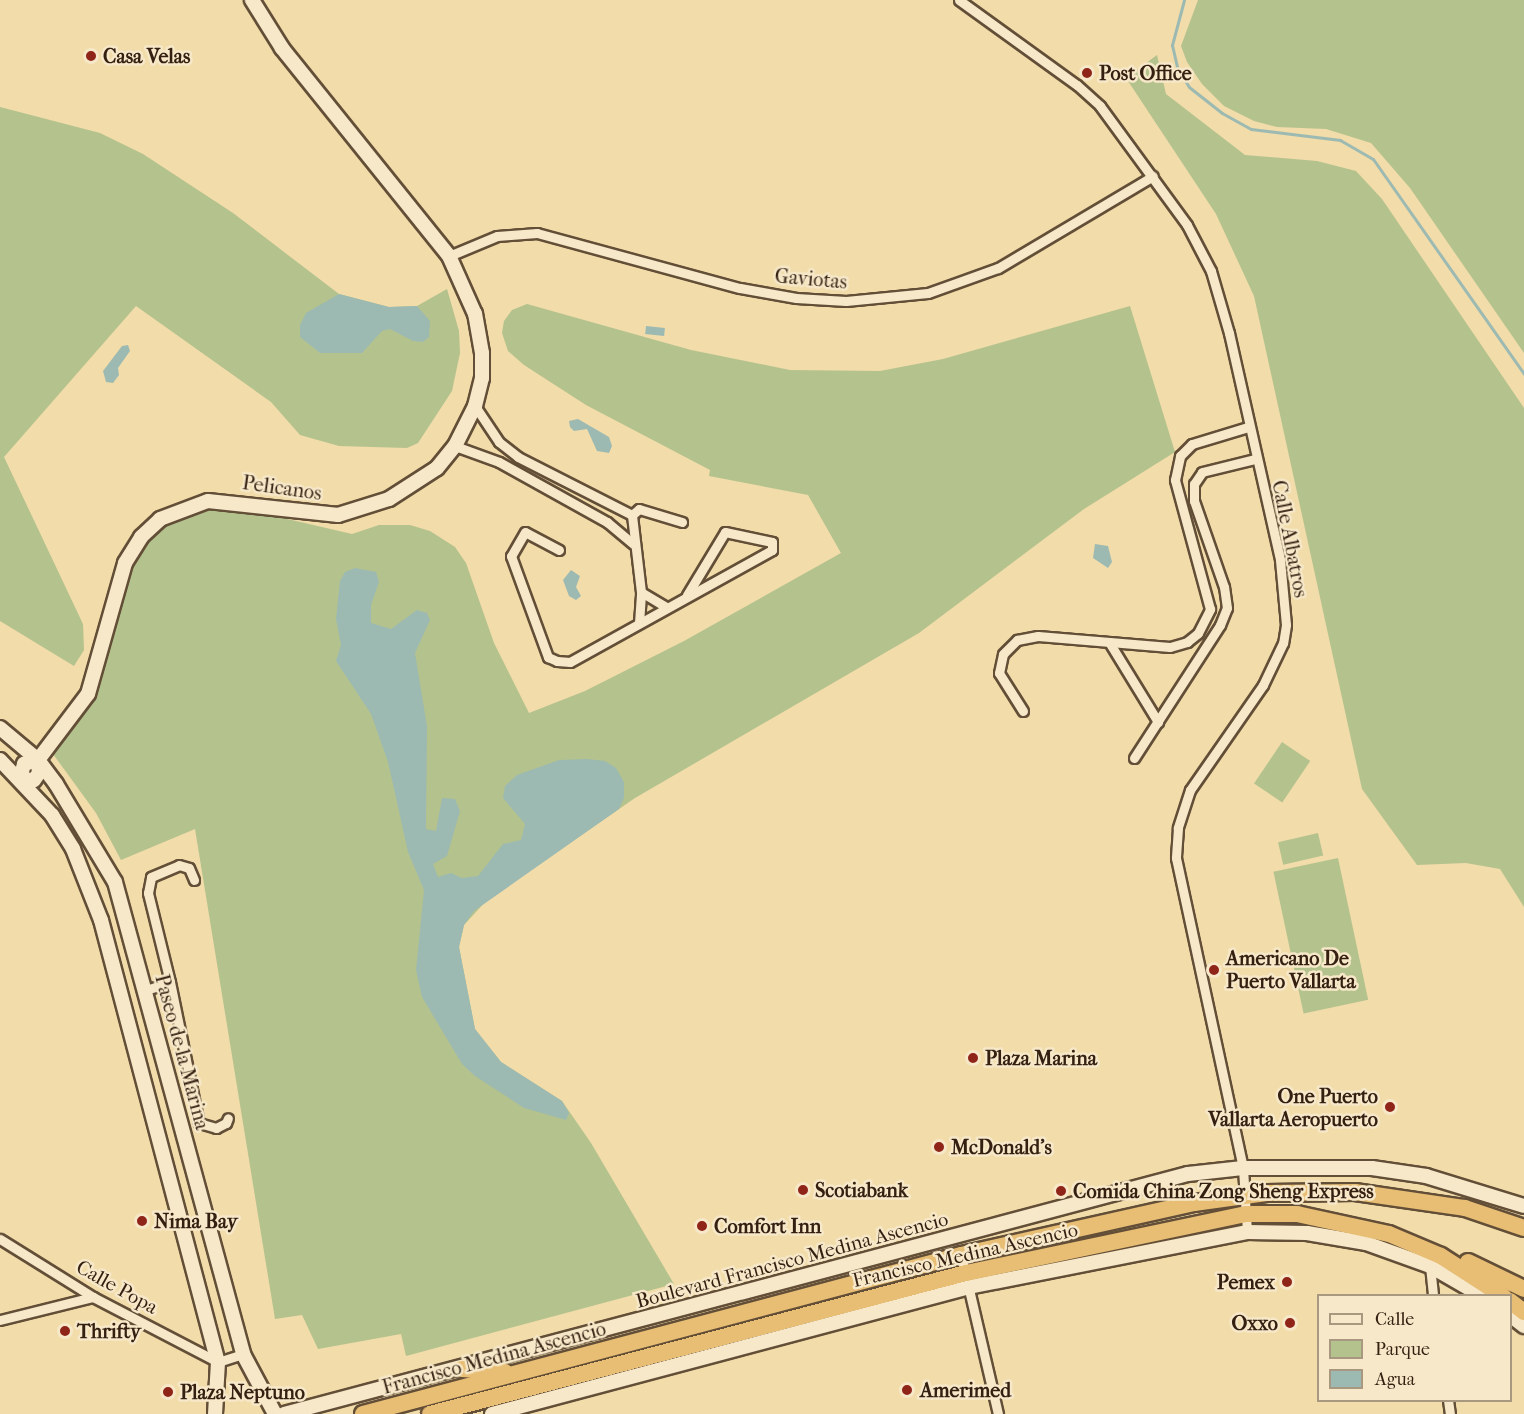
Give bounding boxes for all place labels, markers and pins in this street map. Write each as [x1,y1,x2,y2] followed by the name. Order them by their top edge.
[103,44,190,68] place label: Casa Velas
[84,49,98,63] marker: Casa Velas
[1099,61,1192,85] place label: Post Office
[1080,66,1094,80] marker: Post Office
[1226,946,1356,993] place label: Americano De Puerto Vallarta
[1207,963,1221,977] marker: Americano De Puerto Vallarta
[985,1046,1097,1070] place label: Plaza Marina
[966,1051,980,1065] marker: Plaza Marina
[1208,1084,1378,1131] place label: One Puerto Vallarta Aeropuerto
[1383,1100,1397,1114] marker: One Puerto Vallarta Aeropuerto
[951,1135,1052,1159] place label: McDonald's
[932,1140,946,1154] marker: McDonald's
[815,1178,908,1202] place label: Scotiabank
[1073,1179,1374,1203] place label: Comida China Zong Sheng Express
[796,1183,810,1197] marker: Scotiabank
[1054,1184,1068,1198] marker: Comida China Zong Sheng Express
[154,1209,238,1233] place label: Nima Bay
[135,1214,149,1228] marker: Nima Bay
[714,1214,821,1238] place label: Comfort Inn
[695,1219,709,1233] marker: Comfort Inn
[1217,1270,1275,1294] place label: Pemex
[1280,1275,1294,1289] marker: Pemex
[1231,1311,1278,1335] place label: Oxxo
[1283,1316,1297,1330] marker: Oxxo
[77,1319,141,1343] place label: Thrifty
[58,1324,72,1338] marker: Thrifty
[920,1378,1011,1402] place label: Amerimed
[180,1380,305,1404] place label: Plaza Neptuno
[898,1381,916,1399] marker: Amerimed
[161,1385,175,1399] marker: Plaza Neptuno

